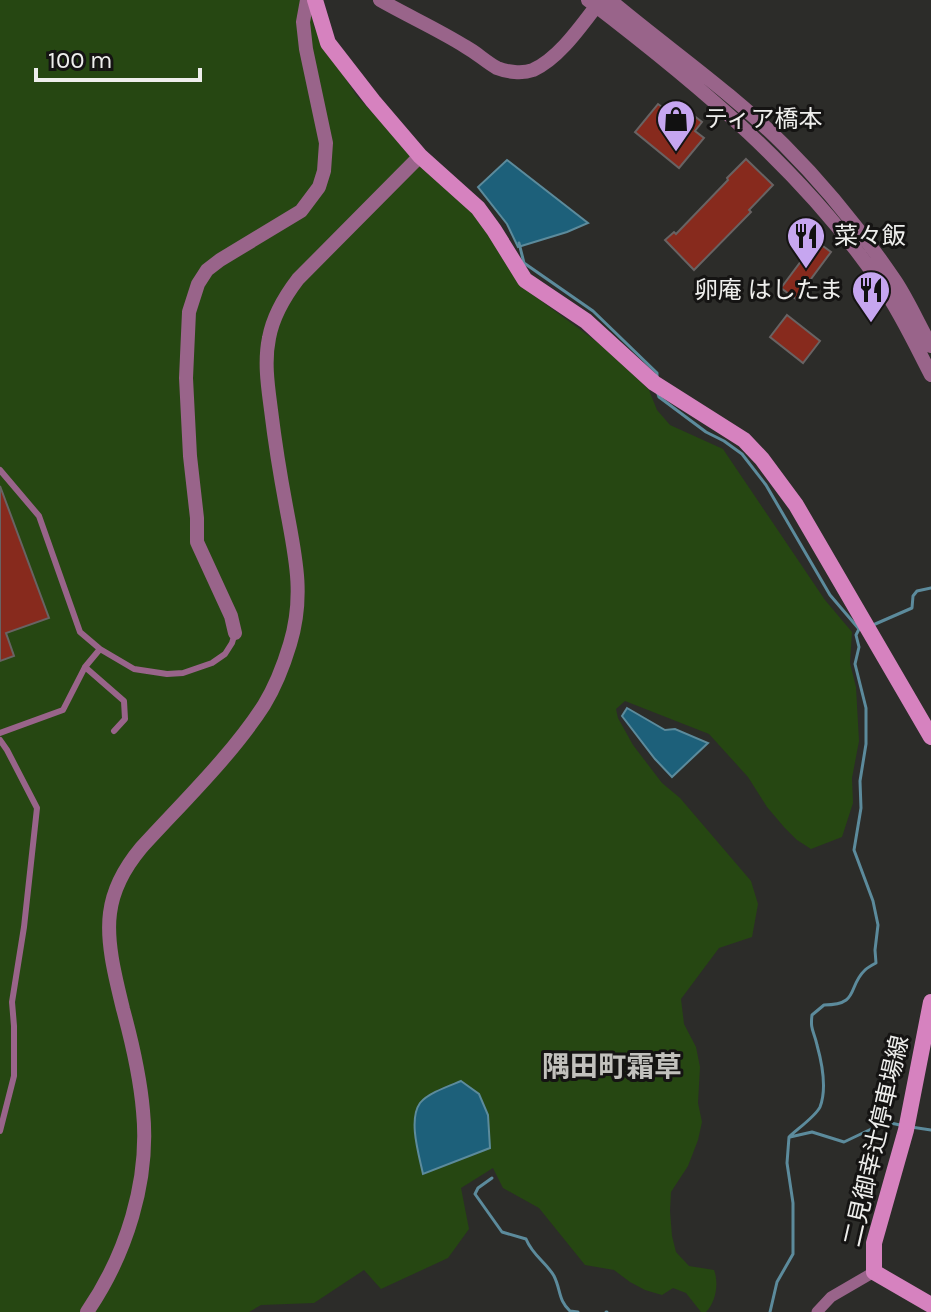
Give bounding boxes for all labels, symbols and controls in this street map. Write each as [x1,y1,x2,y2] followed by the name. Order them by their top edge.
[36,32,200,82] scale bar
[48,46,113,74] text: 100 m
[655,98,697,153] shop icon: ティア橋本
[704,105,823,133] place label: ティア橋本
[785,215,827,270] restaurant icon: 菜々飯
[834,222,906,250] place label: 菜々飯
[850,269,892,324] restaurant icon: 卵庵 はしたま
[694,276,843,304] place label: 卵庵 はしたま
[838,1033,914,1249] street label: 二見御幸辻停車場線
[542,1050,682,1083] district label: 隅田町霜草

